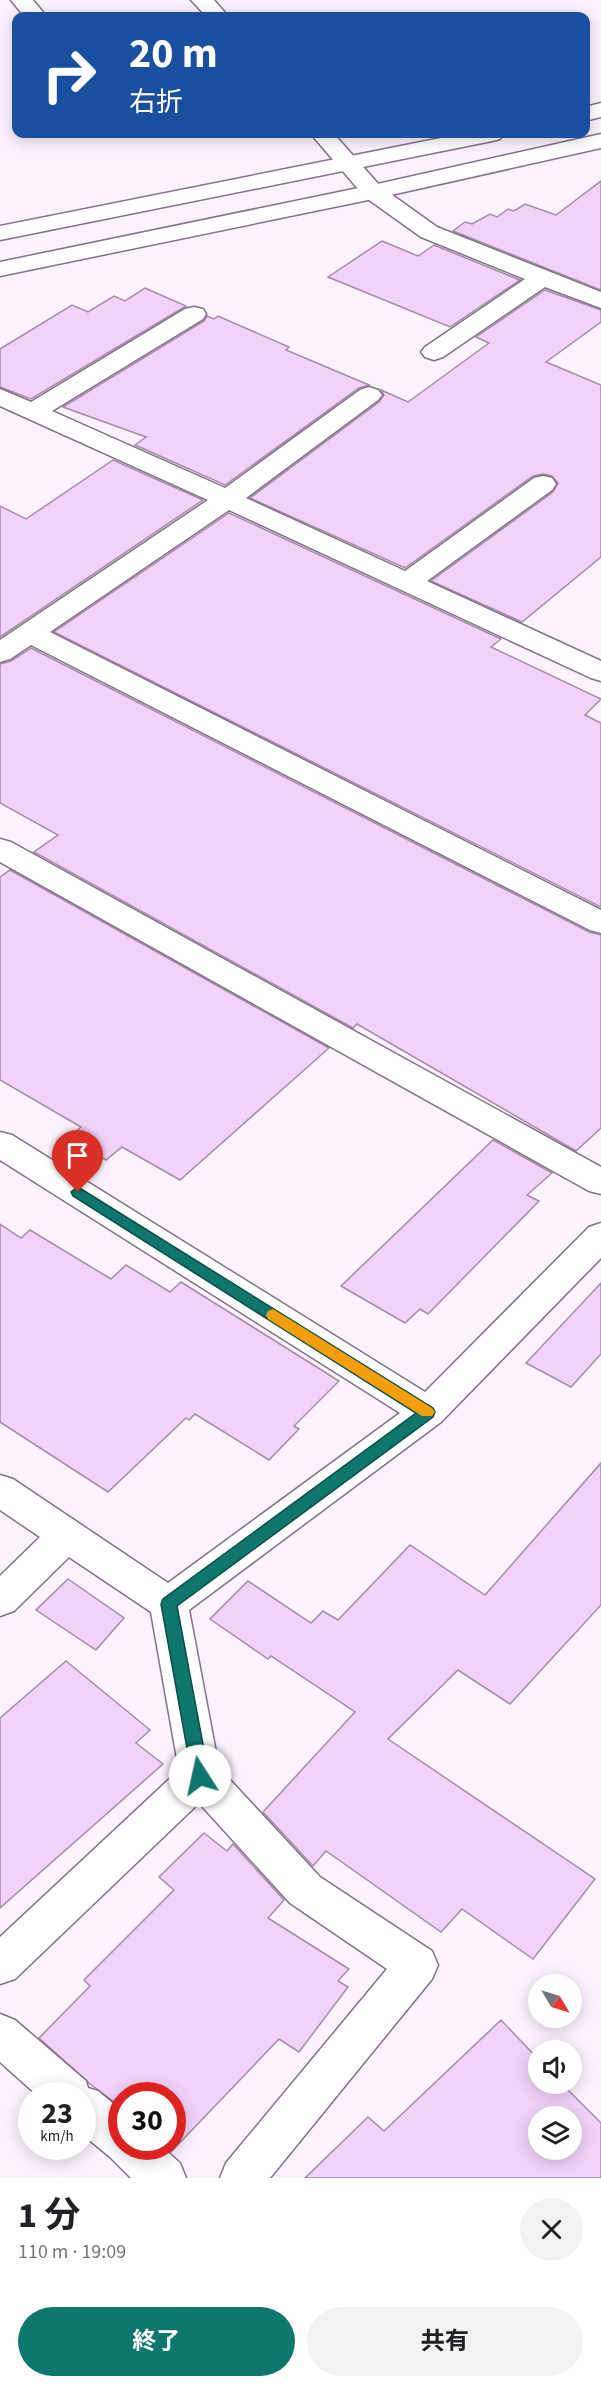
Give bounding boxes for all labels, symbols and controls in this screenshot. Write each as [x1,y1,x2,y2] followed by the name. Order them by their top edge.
[129,24,218,84] text: 20 m
[30,36,108,114] icon: right
[129,83,183,122] text: 右折
[52,1130,103,1192] pin
[61,1139,94,1172] icon: arrive
[168,1744,232,1808] position arrow
[528,1974,582,2028] north arrow
[528,1974,582,2160] map controls
[528,2040,582,2094] button: sound
[108,2082,186,2160] speed limit sign: 30
[41,2092,73,2135] text: 23
[528,2106,582,2160] button: layers
[40,2126,74,2147] text: km/h
[18,2190,80,2241] text: 1 分
[520,2198,583,2261] button: close
[18,2238,126,2266] text: 110 m · 19:09
[18,2307,295,2376] button: 終了
[307,2307,583,2376] button: 共有

